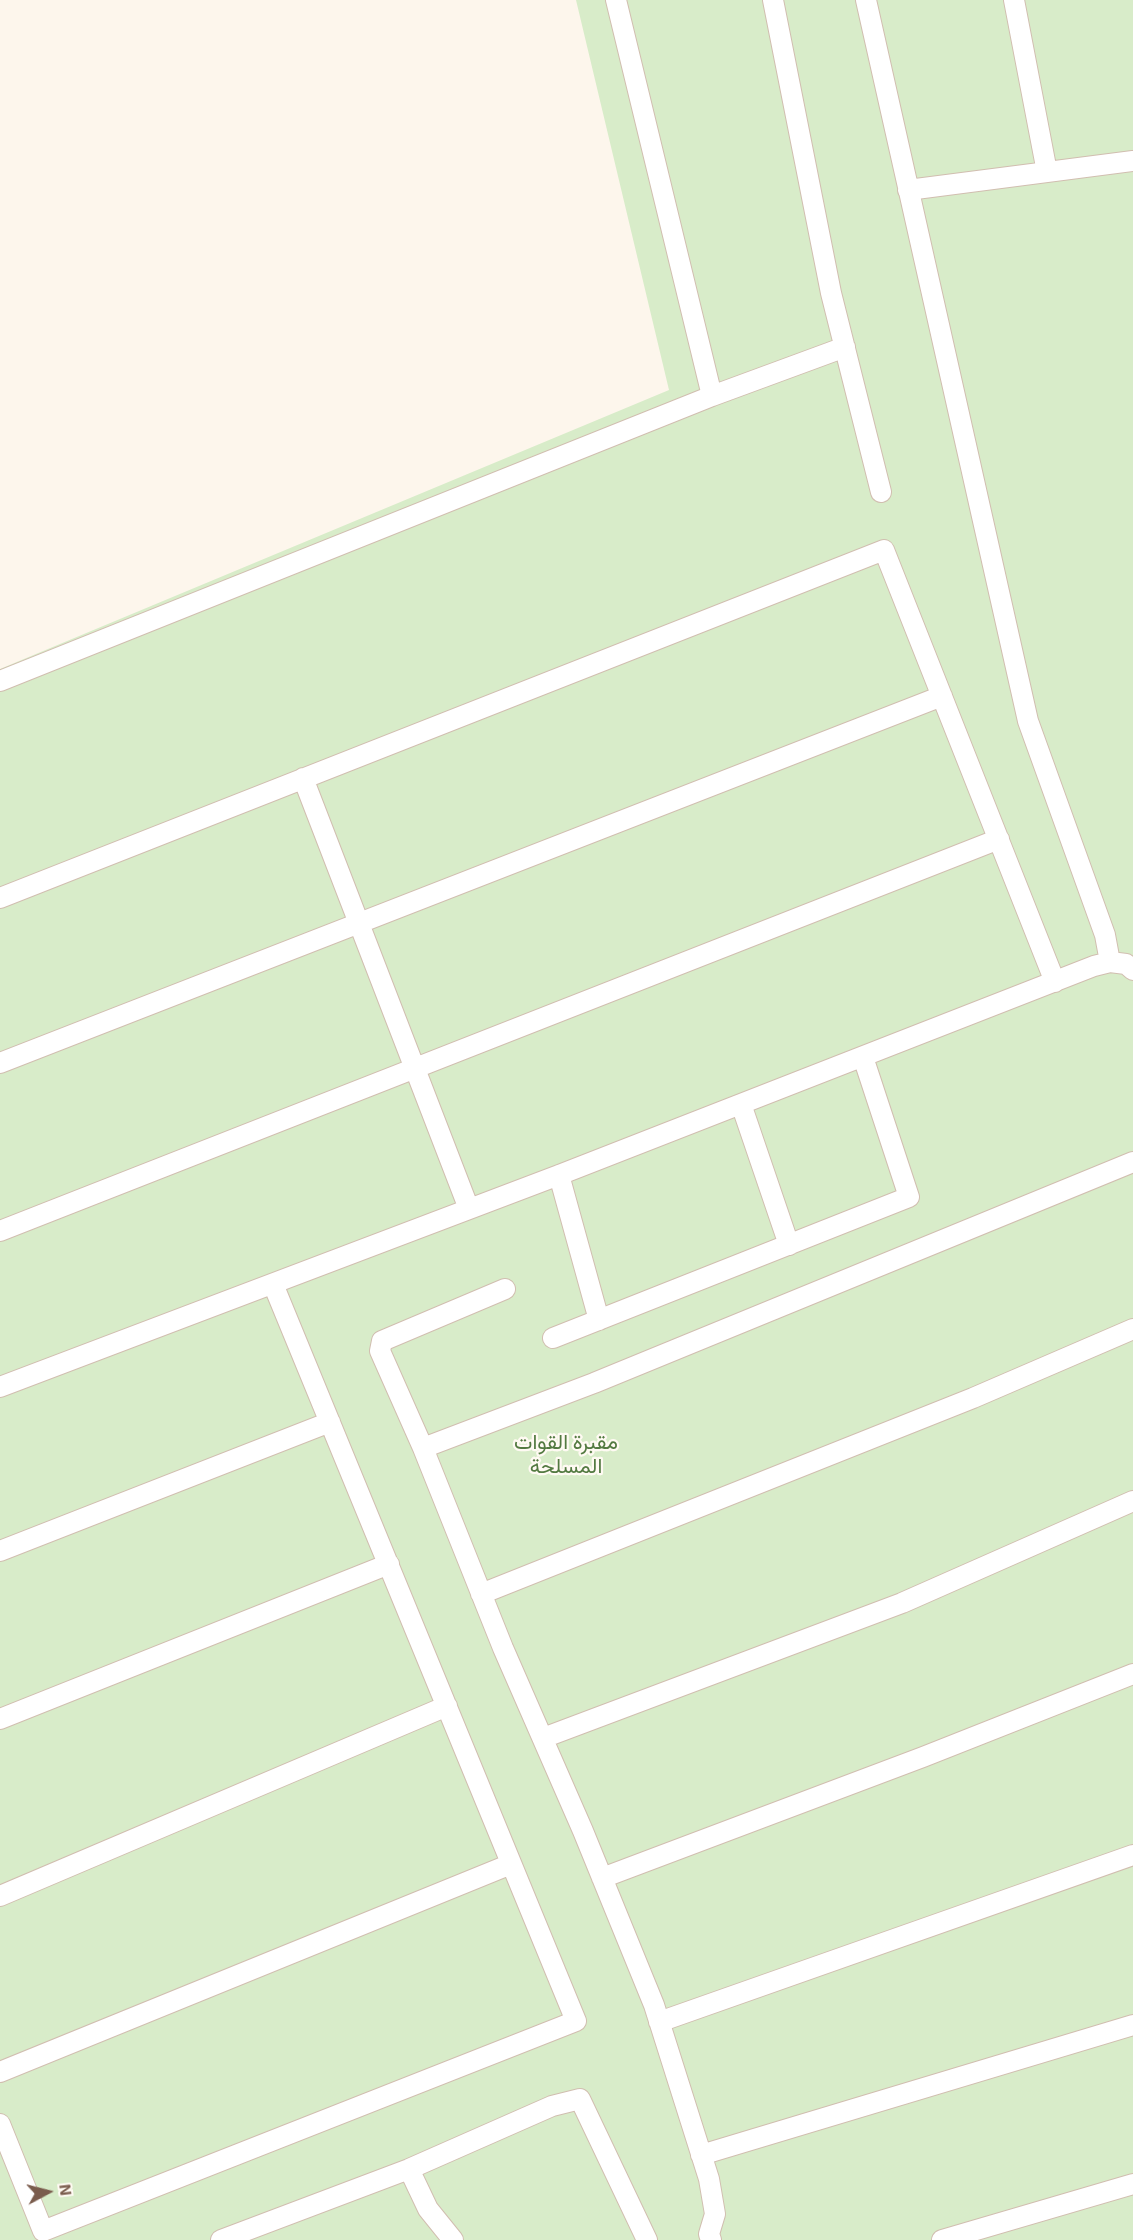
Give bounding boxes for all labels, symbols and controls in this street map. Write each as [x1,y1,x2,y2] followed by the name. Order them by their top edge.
[514,1429,618,1479] park label: مقبرة القوات المسلحة
[18,2162,78,2222] north arrow
[56,2183,76,2197] text: N

